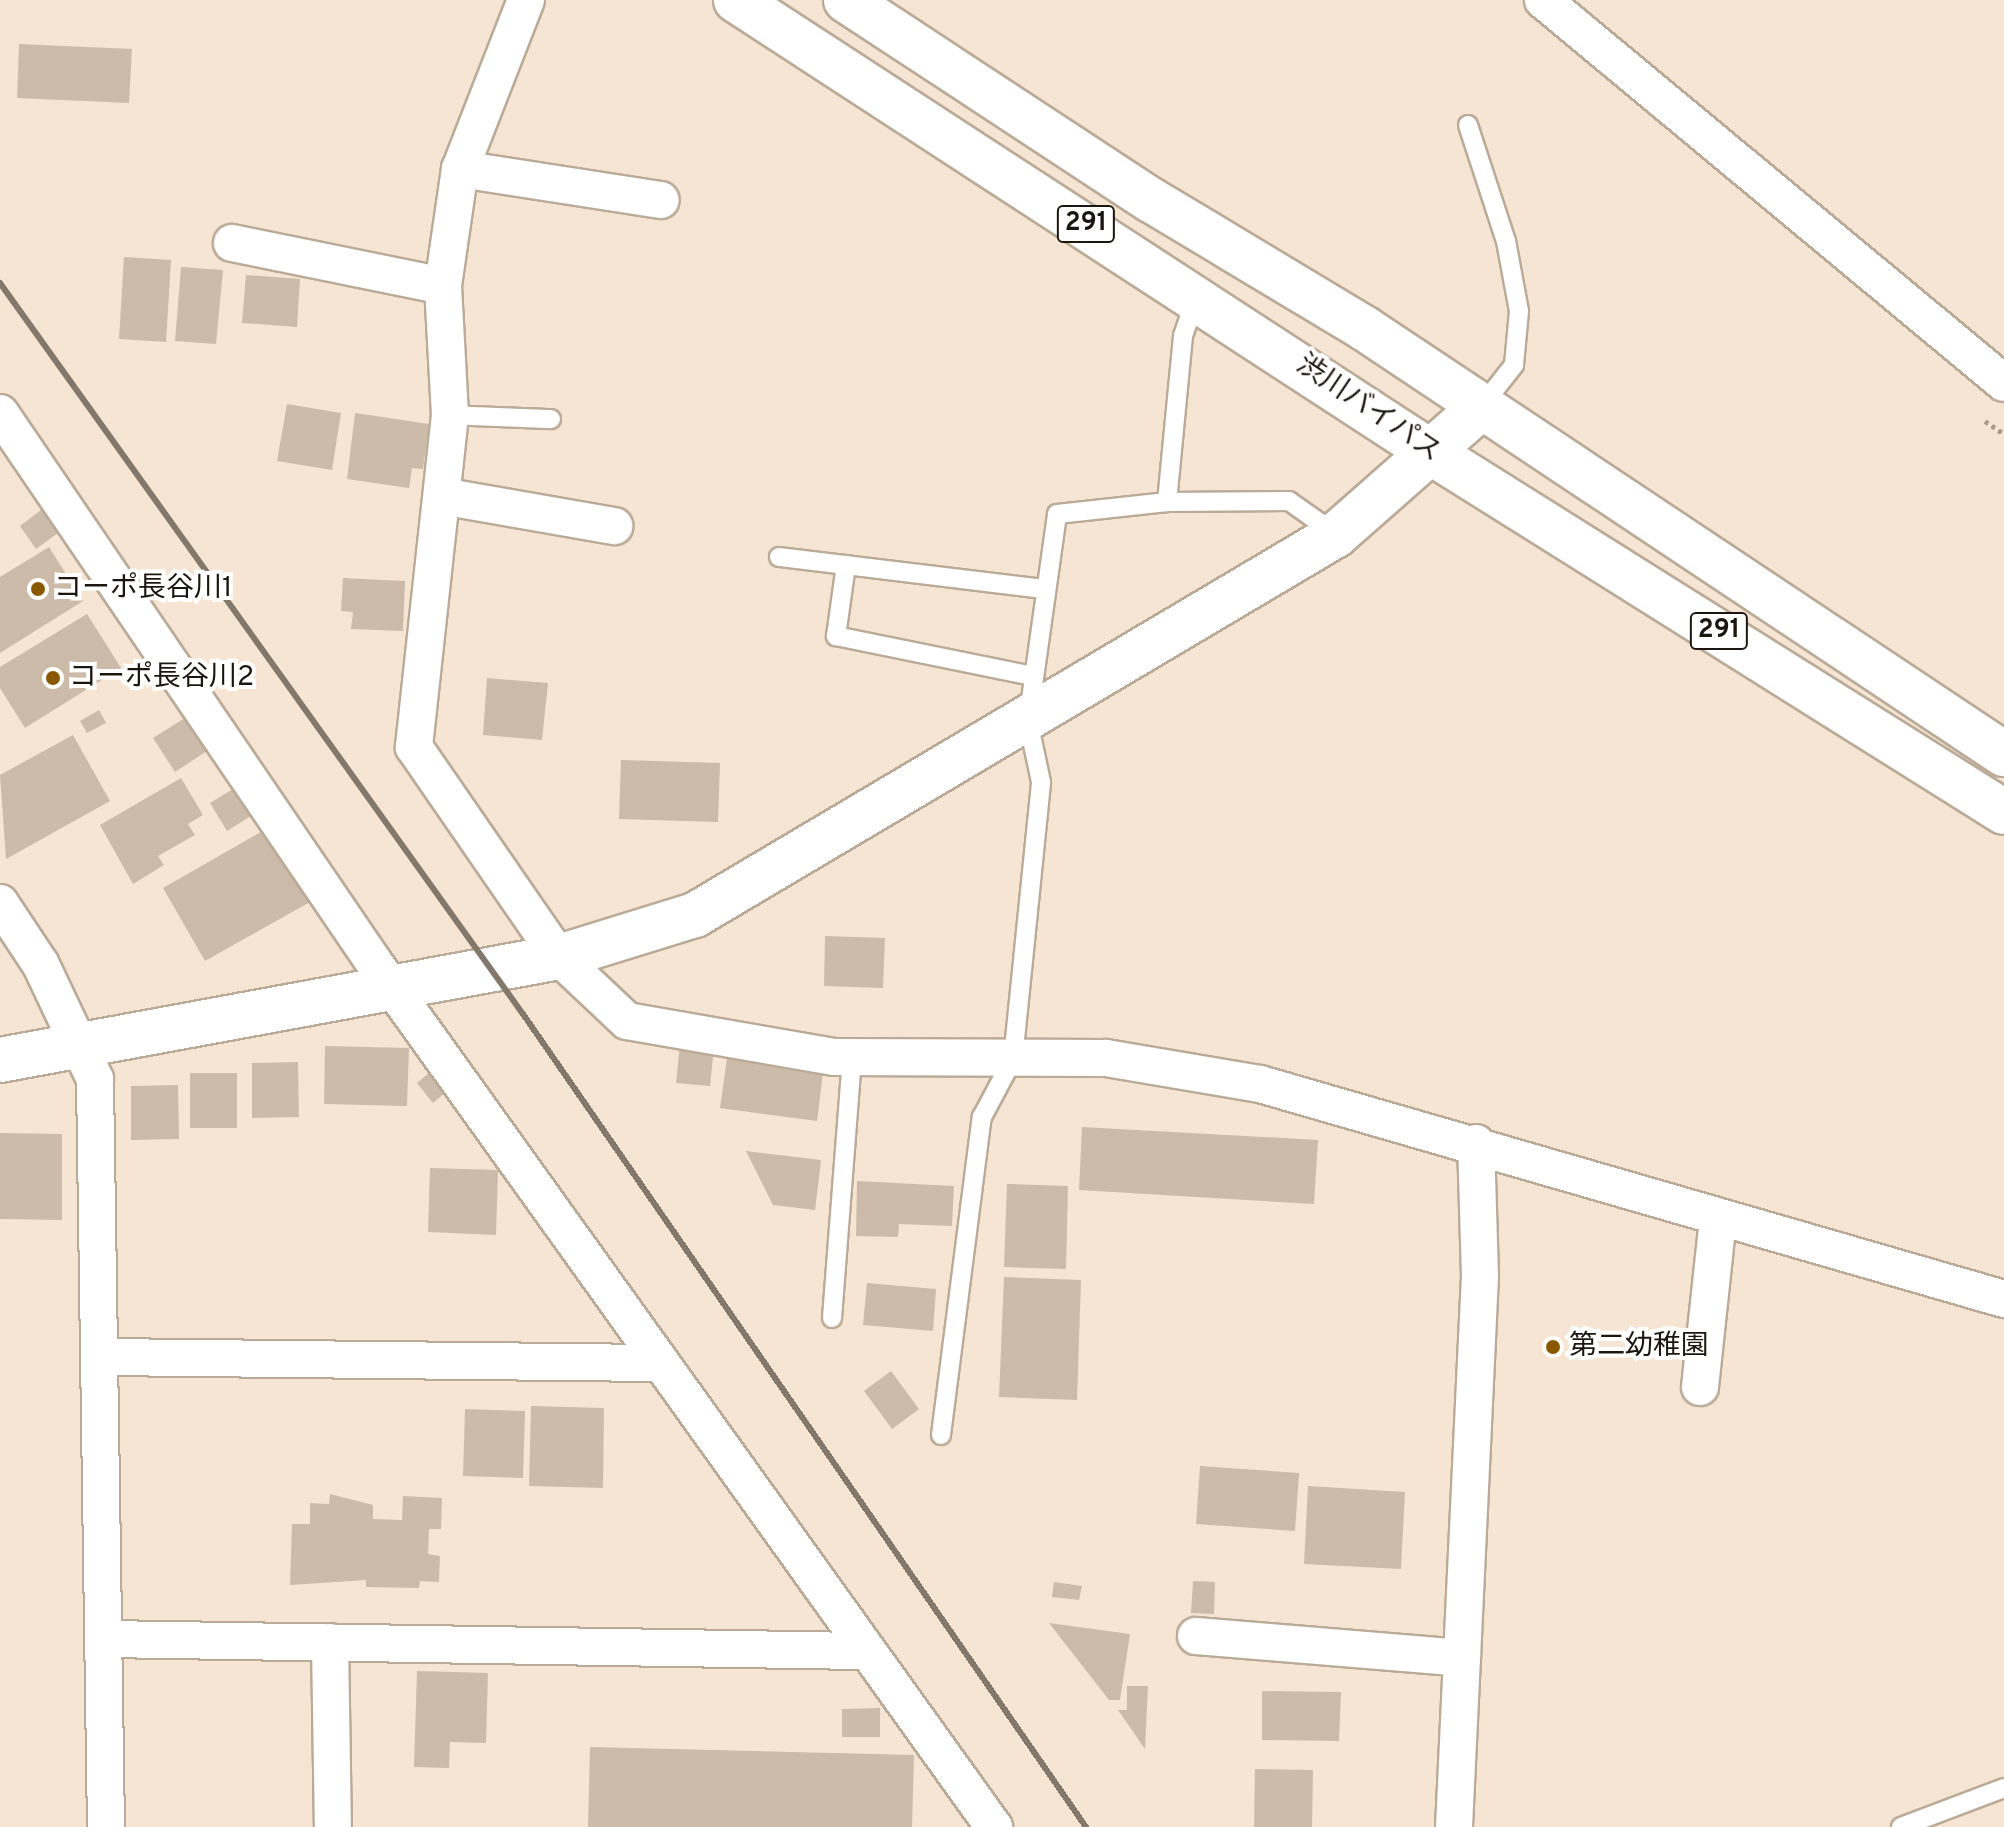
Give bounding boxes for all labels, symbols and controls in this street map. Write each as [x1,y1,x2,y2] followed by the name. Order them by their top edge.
[1056,202,1116,246] road number: 291
[1289,348,1447,470] street label: 渋川バイパス
[54,572,232,606] place label: コーポ長谷川1
[29,580,47,598] marker: コーポ長谷川1
[1689,609,1749,653] road number: 291
[69,661,254,695] place label: コーポ長谷川2
[44,669,62,687] marker: コーポ長谷川2
[1569,1330,1709,1364] place label: 第二幼稚園
[1544,1338,1562,1356] marker: 第二幼稚園

